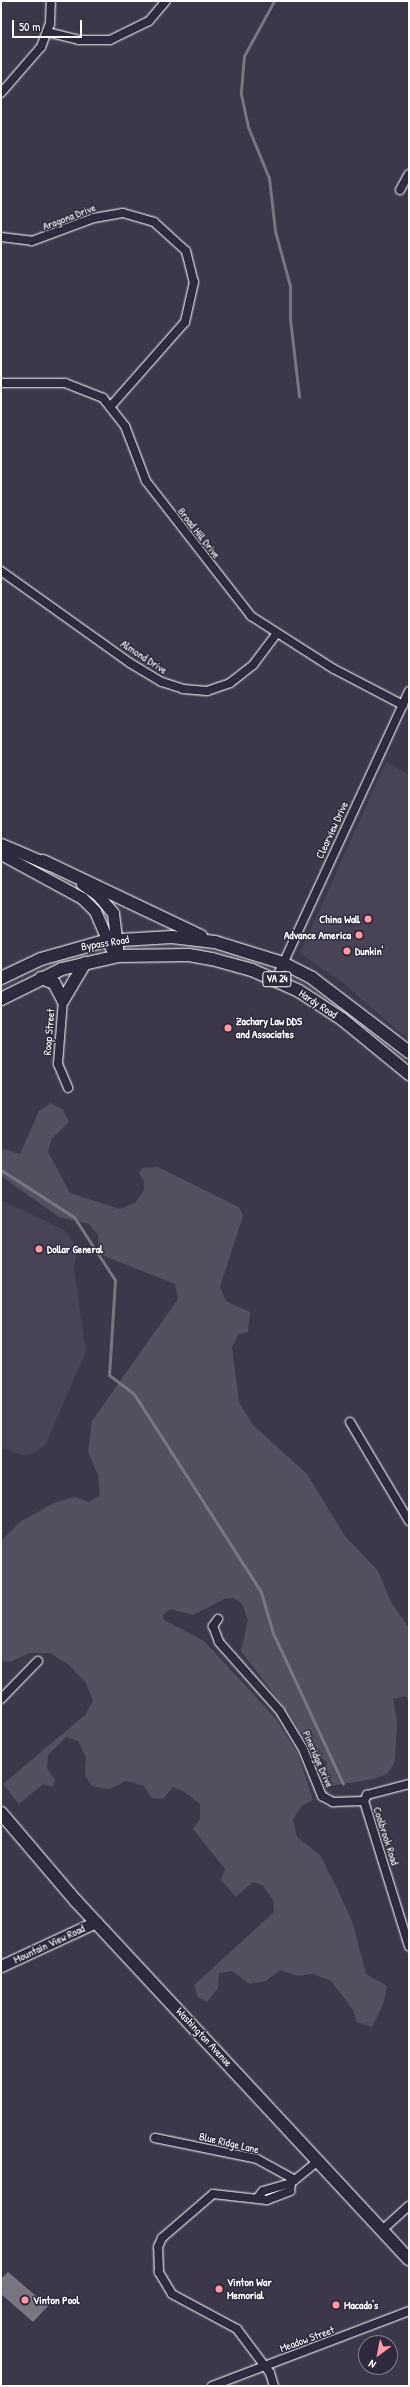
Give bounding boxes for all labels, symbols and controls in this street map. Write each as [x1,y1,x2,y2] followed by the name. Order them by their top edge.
[14,12,84,38] scale bar
[19,18,40,35] text: 50 m
[41,201,97,233] street label: Aragona Drive
[175,505,223,561] street label: Broad Hill Drive
[118,637,170,677] street label: Almond Drive
[313,799,351,861] street label: Clearview Drive
[319,912,360,926] place label: China Wall
[363,914,373,924] marker: China Wall
[284,928,351,942] place label: Advance America
[354,930,364,940] marker: Advance America
[80,933,130,953] street label: Bypass Road
[355,944,383,958] place label: Dunkin'
[342,946,352,956] marker: Dunkin'
[262,971,292,987] road number: VA 24
[296,987,340,1021] street label: Hardy Road
[40,1008,58,1056] street label: Roop Street
[236,1015,302,1041] place label: Zachary Law DDS and Associates
[223,1023,233,1033] marker: Zachary Law DDS and Associates
[47,1242,103,1256] place label: Dollar General
[34,1244,44,1254] marker: Dollar General
[300,1729,336,1789] street label: Pineridge Drive
[370,1805,402,1867] street label: Coolbrook Road
[11,1922,87,1966] street label: Mountain View Road
[173,2005,235,2069] street label: Washington Avenue
[198,2130,260,2156] street label: Blue Ridge Lane
[227,2276,272,2302] place label: Vinton War Memorial
[214,2284,224,2294] marker: Vinton War Memorial
[33,2293,79,2307] place label: Vinton Pool
[20,2295,30,2305] marker: Vinton Pool
[344,2298,378,2312] place label: Macado's
[331,2300,341,2310] marker: Macado's
[278,2323,336,2355] street label: Meadow Street
[358,2335,398,2375] north arrow
[366,2357,378,2372] text: N

